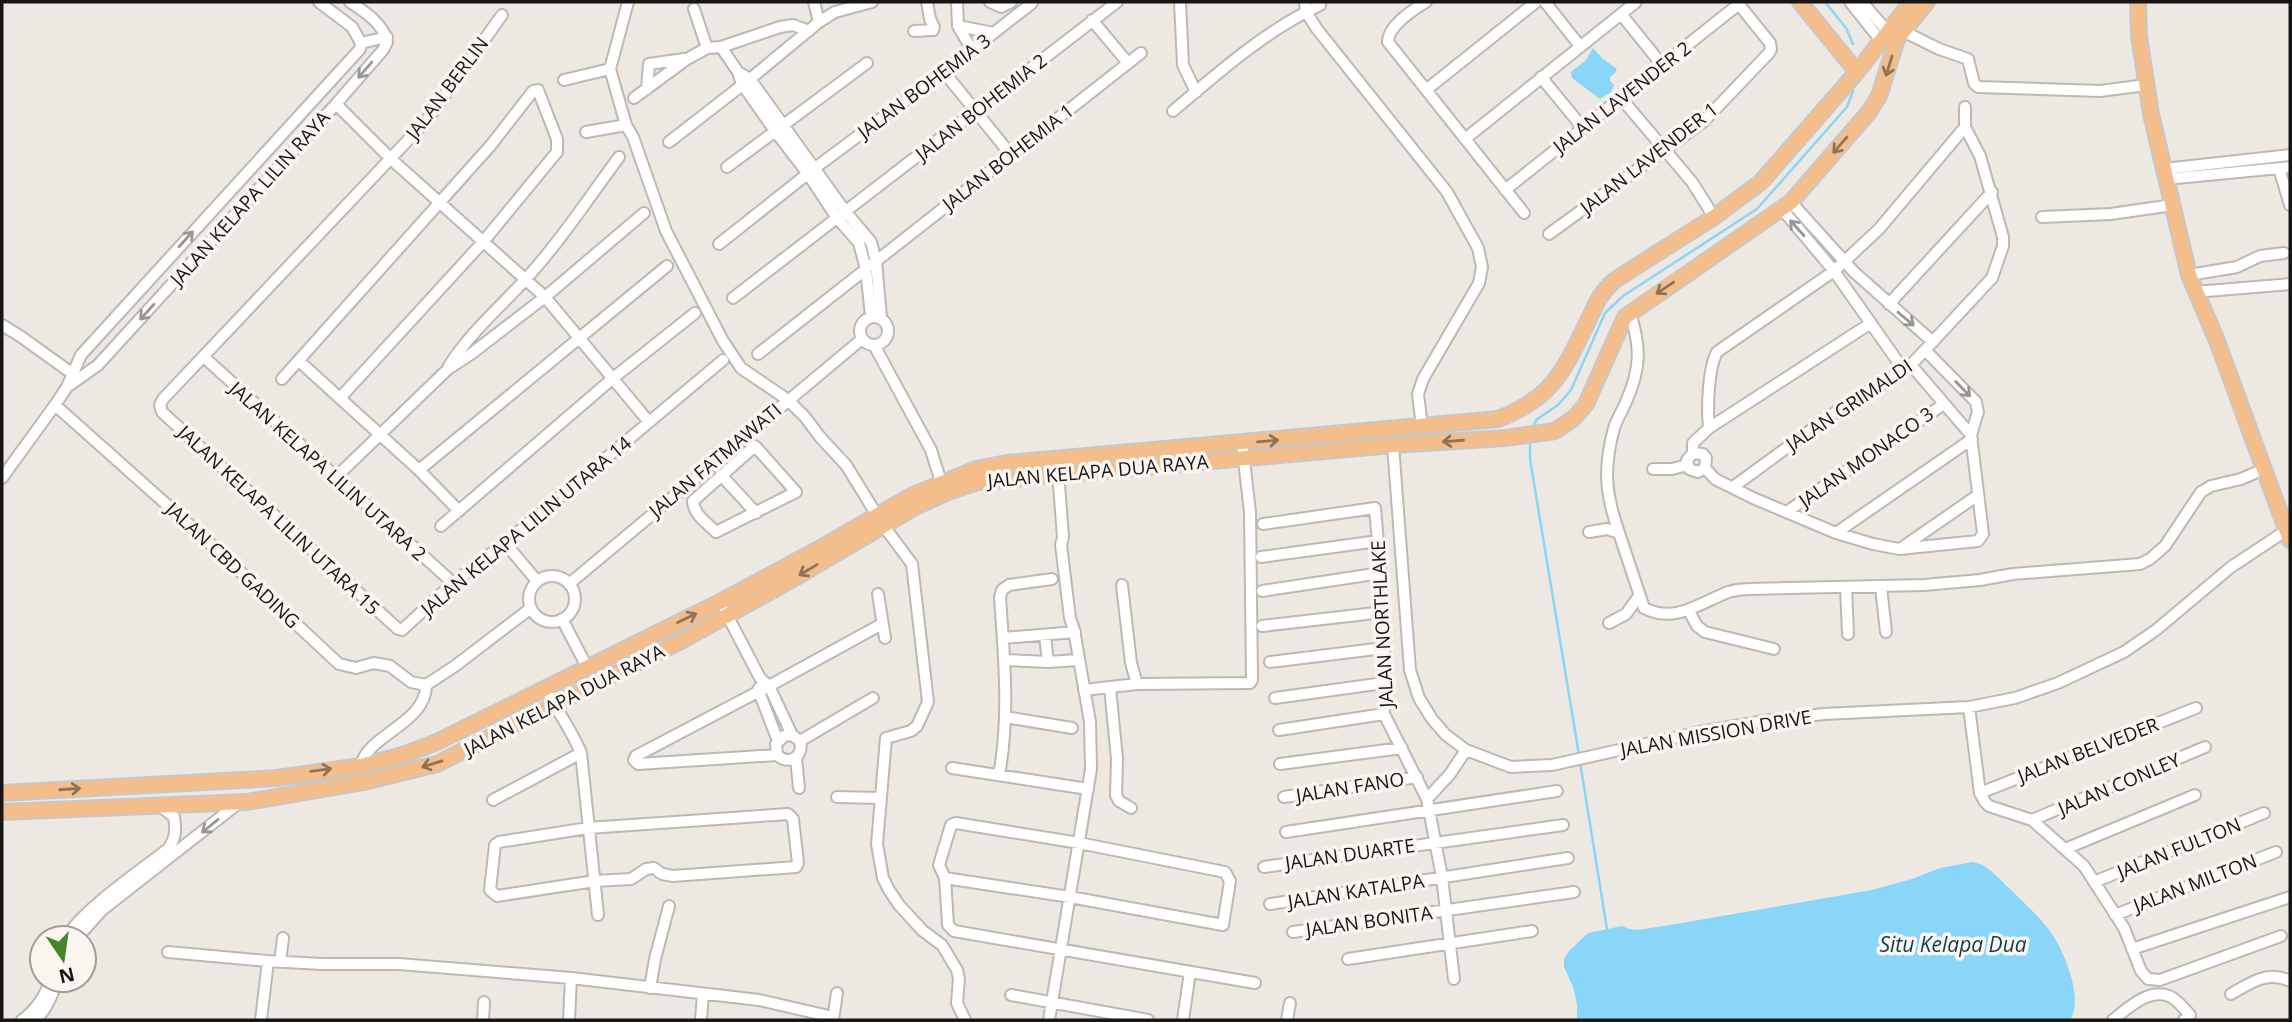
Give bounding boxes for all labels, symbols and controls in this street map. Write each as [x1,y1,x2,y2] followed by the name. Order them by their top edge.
[851,27,996,146] street label: JALAN BOHEMIA 3
[399,31,494,146] street label: JALAN BERLIN
[1546,35,1696,160] street label: JALAN LAVENDER 2
[908,47,1052,168] street label: JALAN BOHEMIA 2
[1882,54,1894,76] one-way arrow
[357,61,373,79] one-way arrow
[1573,96,1723,221] street label: JALAN LAVENDER 1
[935,97,1079,218] street label: JALAN BOHEMIA 1
[163,105,336,292] street label: JALAN KELAPA LILIN RAYA
[1832,136,1848,154] one-way arrow
[1789,219,1805,237] one-way arrow
[178,230,194,248] one-way arrow
[1656,281,1675,295] one-way arrow
[138,303,155,320] one-way arrow
[1897,311,1915,327] one-way arrow
[1779,353,1917,458] street label: JALAN GRIMALDI
[223,374,432,566] street label: JALAN KELAPA LILIN UTARA 2
[1954,380,1971,397] one-way arrow
[642,397,787,524] street label: JALAN FATMAWATI
[1792,401,1939,514] street label: JALAN MONACO 3
[171,418,386,621] street label: JALAN KELAPA LILIN UTARA 15
[414,430,637,623] street label: JALAN KELAPA LILIN UTARA 14
[1256,434,1279,447] one-way arrow
[1442,435,1465,448] one-way arrow
[984,448,1210,494] street label: JALAN KELAPA DUA RAYA
[159,495,306,634] street label: JALAN CBD GADING
[1365,540,1399,710] street label: JALAN NORTHLAKE
[799,563,819,577] one-way arrow
[676,611,697,625] one-way arrow
[458,638,669,763] street label: JALAN KELAPA DUA RAYA
[1616,703,1814,763] street label: JALAN MISSION DRIVE
[2012,711,2162,790] street label: JALAN BELVEDER
[2052,746,2184,822] street label: JALAN CONLEY
[422,759,444,771] one-way arrow
[309,764,332,777] one-way arrow
[1292,766,1406,809] street label: JALAN FANO
[58,782,81,795] one-way arrow
[2111,811,2245,885] street label: JALAN FULTON
[201,819,219,834] one-way arrow
[1281,832,1417,876] street label: JALAN DUARTE
[2128,848,2260,919] street label: JALAN MILTON
[1284,867,1426,915] street label: JALAN KATALPA
[1302,899,1434,943] street label: JALAN BONITA
[28,924,98,994] north arrow
[1879,930,2027,958] water label: Situ Kelapa Dua
[56,961,77,990] text: N

